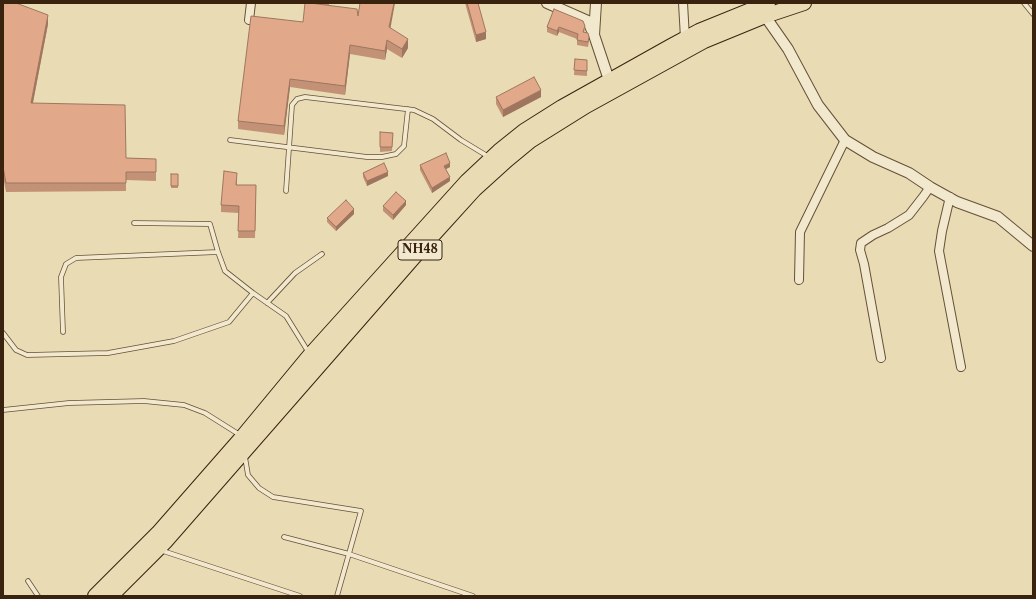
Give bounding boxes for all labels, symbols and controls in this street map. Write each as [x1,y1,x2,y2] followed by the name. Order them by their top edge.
[398,240,442,260] road number: NH48

